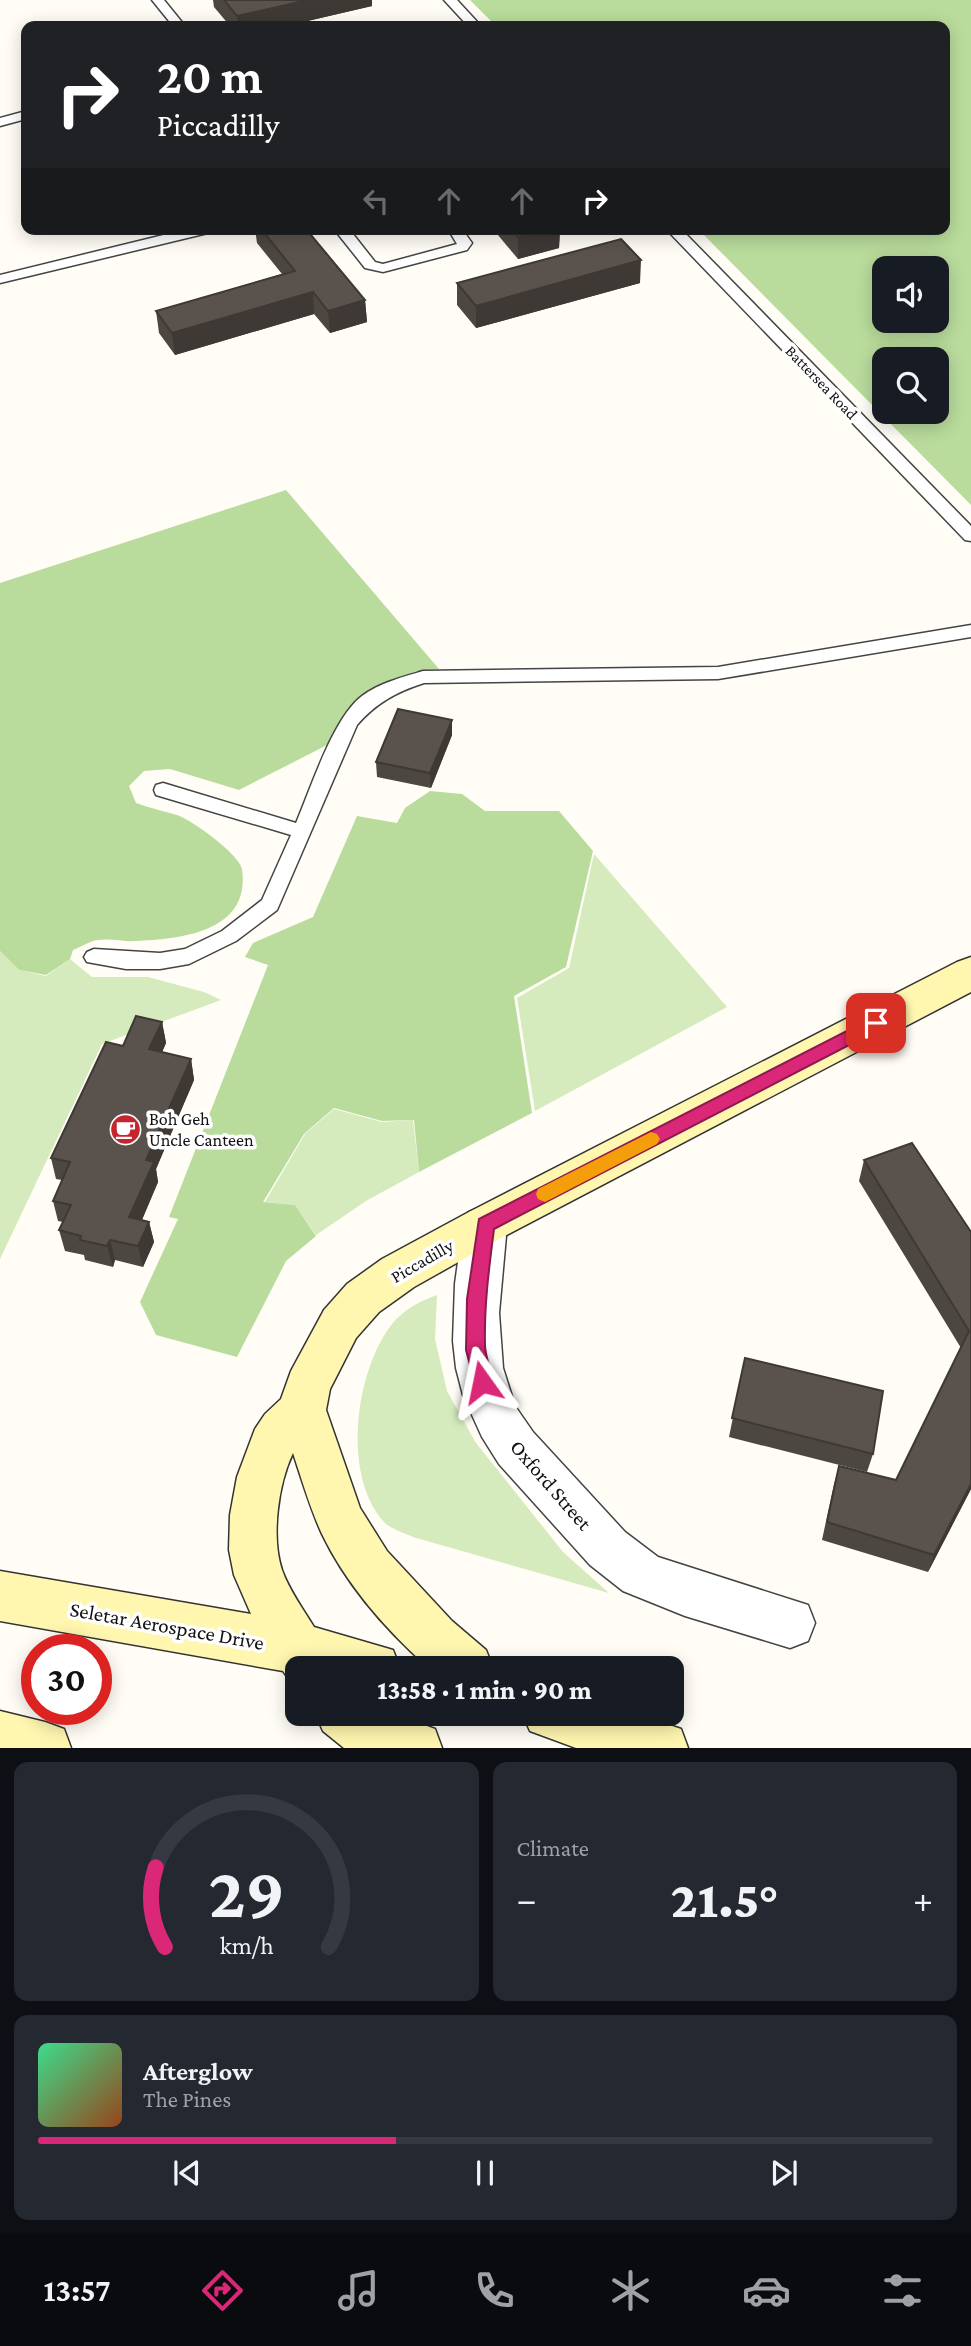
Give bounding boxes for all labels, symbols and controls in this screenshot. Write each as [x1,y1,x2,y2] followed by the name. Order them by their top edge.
[42,49,133,140] icon: right
[157,49,263,104] text: 20 m
[157,107,279,143] text: Piccadilly
[357,182,395,220] icon: left
[430,182,468,220] icon: ahead
[503,182,541,220] icon: ahead
[576,182,614,220] icon: right
[872,256,949,424] map controls
[872,256,949,333] button: sound
[782,342,861,423] street label: Battersea Road
[872,347,949,424] button: search
[846,993,906,1053] pin
[857,1004,895,1042] icon: arrive
[149,1109,254,1150] place label: Boh Geh Uncle Canteen
[109,1112,143,1146] cafe icon: Boh Geh Uncle Canteen
[387,1235,457,1287] street label: Piccadilly
[445,1345,519,1419] position arrow
[505,1435,597,1536] street label: Oxford Street
[68,1597,266,1655] street label: Seletar Aerospace Drive
[21,1634,112,1725] speed limit sign: 30
[377,1676,592,1705] text: 13:58 · 1 min · 90 m
[517,1835,589,1861] text: Climate
[208,1853,285,1934] text: 29
[671,1870,779,1928] text: 21.5°
[517,1878,537,1920] text: −
[913,1878,933,1920] text: +
[219,1932,273,1959] text: km/h
[143,2057,253,2086] text: Afterglow
[143,2086,231,2112] text: The Pines
[168,2154,206,2192] icon: previous
[466,2154,504,2192] icon: pause
[765,2154,803,2192] icon: next
[198,2266,247,2315] icon: directions
[334,2266,383,2315] icon: music
[470,2266,519,2315] icon: phone
[606,2266,655,2315] icon: climate
[742,2266,791,2315] icon: car
[878,2266,927,2315] icon: filters
[44,2272,110,2308] text: 13:57

